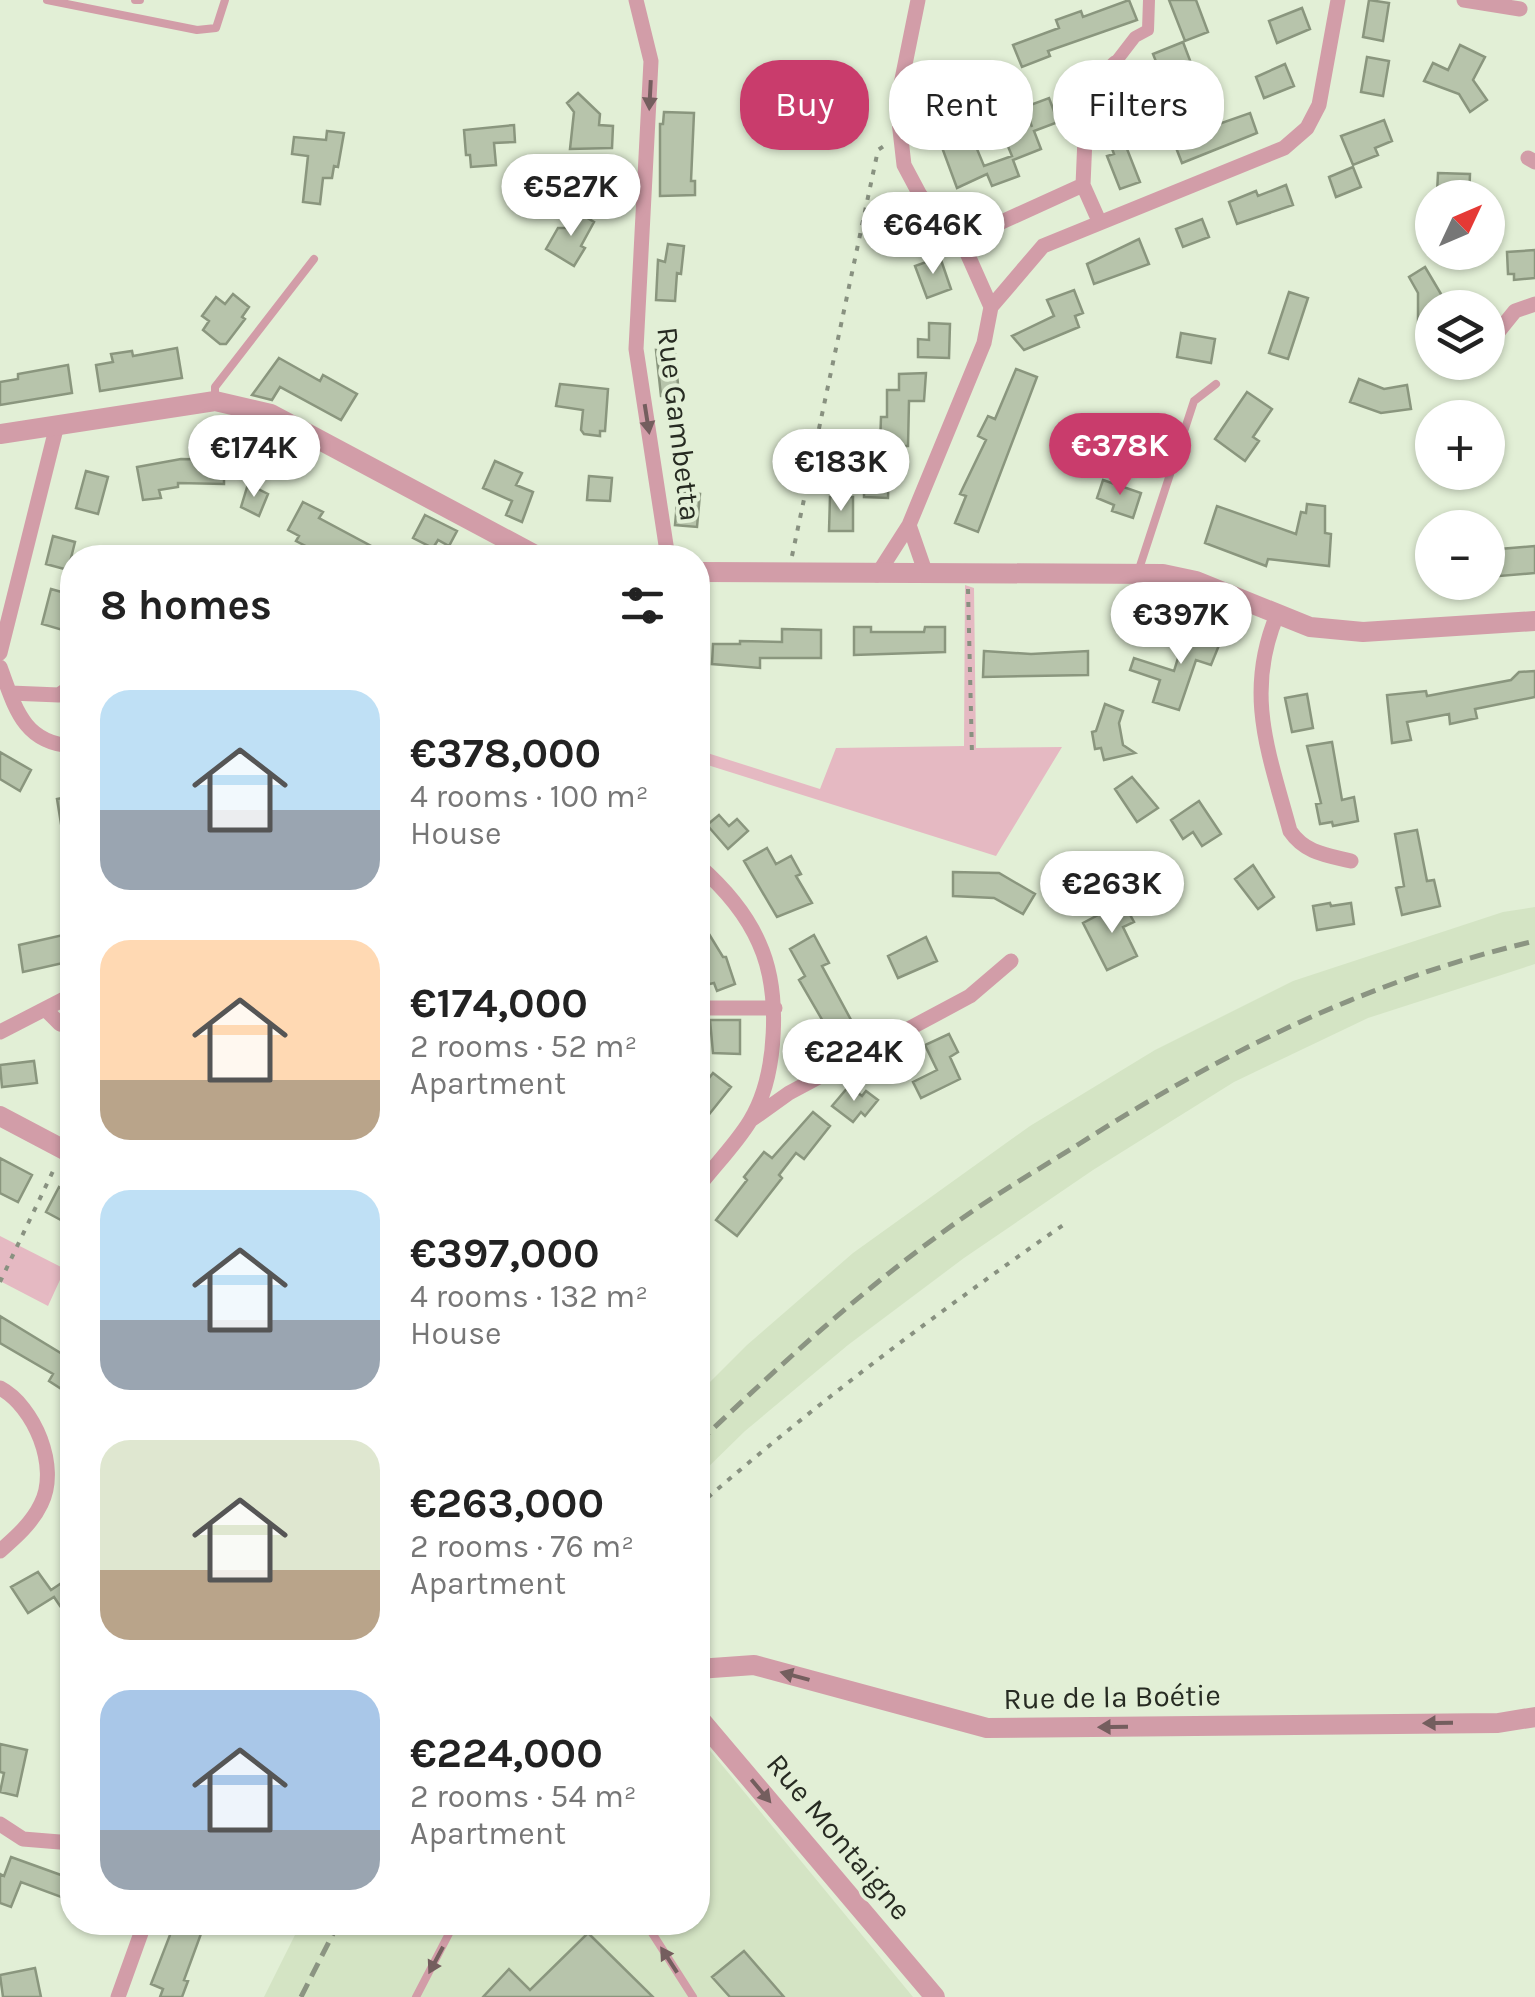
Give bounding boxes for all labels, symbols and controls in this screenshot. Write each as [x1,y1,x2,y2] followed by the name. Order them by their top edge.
[740,60,869,150] chip: Buy
[889,60,1033,150] chip: Rent
[1053,60,1224,150] chip: Filters
[642,80,658,112] one-way arrow
[501,154,641,239] pin: €527K
[523,168,619,205] text: €527K
[1415,180,1505,270] north arrow
[1415,180,1505,600] map controls
[863,192,1003,277] pin: €646K
[883,206,983,243] text: €646K
[1415,290,1505,380] button: layers
[649,325,709,523] street label: Rue Gambetta
[1415,400,1505,490] button: +
[639,404,655,436] one-way arrow
[1050,413,1190,498] pin: €378K
[184,415,324,500] pin: €174K
[1071,427,1169,464] text: €378K
[210,429,298,466] text: €174K
[771,429,911,514] pin: €183K
[794,443,888,480] text: €183K
[1415,510,1505,600] button: −
[615,578,670,633] icon: filters
[100,580,272,630] text: 8 homes
[1111,582,1251,667] pin: €397K
[1133,596,1229,633] text: €397K
[410,728,601,778] text: €378,000
[180,730,300,850] icon: home
[410,778,649,815] text: 4 rooms · 100 m²
[410,815,502,852] text: House
[1042,851,1182,936] pin: €263K
[1062,865,1162,902] text: €263K
[410,978,588,1028] text: €174,000
[180,980,300,1100] icon: home
[784,1019,924,1104] pin: €224K
[410,1028,637,1065] text: 2 rooms · 52 m²
[805,1033,903,1070] text: €224K
[410,1065,566,1102] text: Apartment
[410,1228,600,1278] text: €397,000
[180,1230,300,1350] icon: home
[410,1278,648,1315] text: 4 rooms · 132 m²
[410,1315,502,1352] text: House
[410,1478,604,1528] text: €263,000
[180,1480,300,1600] icon: home
[410,1528,634,1565] text: 2 rooms · 76 m²
[410,1565,566,1602] text: Apartment
[779,1668,810,1683] one-way arrow
[1003,1677,1221,1717] street label: Rue de la Boétie
[1422,1716,1454,1732] one-way arrow
[1097,1719,1129,1735] one-way arrow
[410,1728,603,1778] text: €224,000
[180,1730,300,1850] icon: home
[759,1746,919,1928] street label: Rue Montaigne
[410,1778,637,1815] text: 2 rooms · 54 m²
[749,1778,771,1803] one-way arrow
[410,1815,566,1852] text: Apartment
[428,1945,445,1974] one-way arrow
[660,1946,678,1973] one-way arrow

